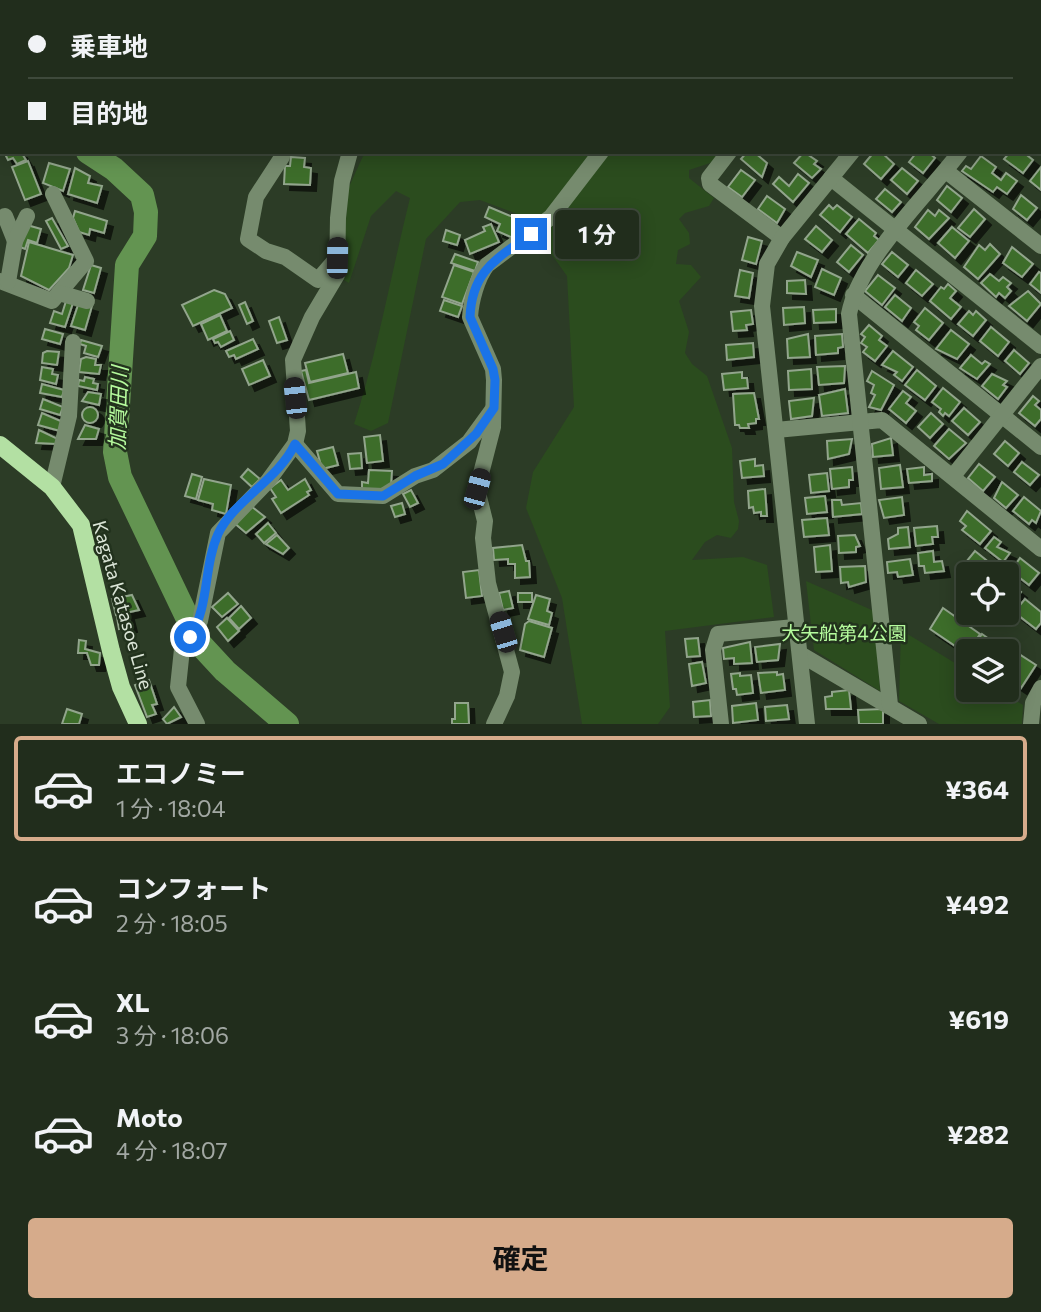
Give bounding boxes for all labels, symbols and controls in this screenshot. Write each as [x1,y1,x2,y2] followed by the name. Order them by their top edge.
[70,30,148,61] text: 乗車地
[70,97,148,128] text: 目的地
[556,210,640,258] callout: 1 分
[515,218,547,250] route end
[578,220,616,248] text: 1 分
[327,237,348,279] car
[104,364,132,450] water label: 加賀田川
[283,376,308,420] car
[462,466,493,512] car
[88,518,159,692] street label: Kagata Katasoe Line
[956,562,1019,702] map controls
[956,562,1019,625] button: locate
[487,609,520,655] car
[174,621,206,653] route start
[781,621,907,644] park label: 大矢船第4公園
[956,639,1019,702] button: layers
[32,757,95,820] icon: car
[116,757,246,788] text: エコノミー
[945,773,1009,804] text: ¥364
[116,794,226,822] text: 1 分 · 18:04
[32,872,95,935] icon: car
[116,872,271,903] text: コンフォート
[945,888,1009,919] text: ¥492
[116,909,228,937] text: 2 分 · 18:05
[116,986,150,1017] text: XL
[32,987,95,1050] icon: car
[949,1003,1009,1034] text: ¥619
[116,1021,229,1049] text: 3 分 · 18:06
[116,1101,183,1132] text: Moto
[32,1102,95,1165] icon: car
[947,1118,1009,1149] text: ¥282
[116,1136,228,1164] text: 4 分 · 18:07
[28,1218,1013,1298] button: 確定

